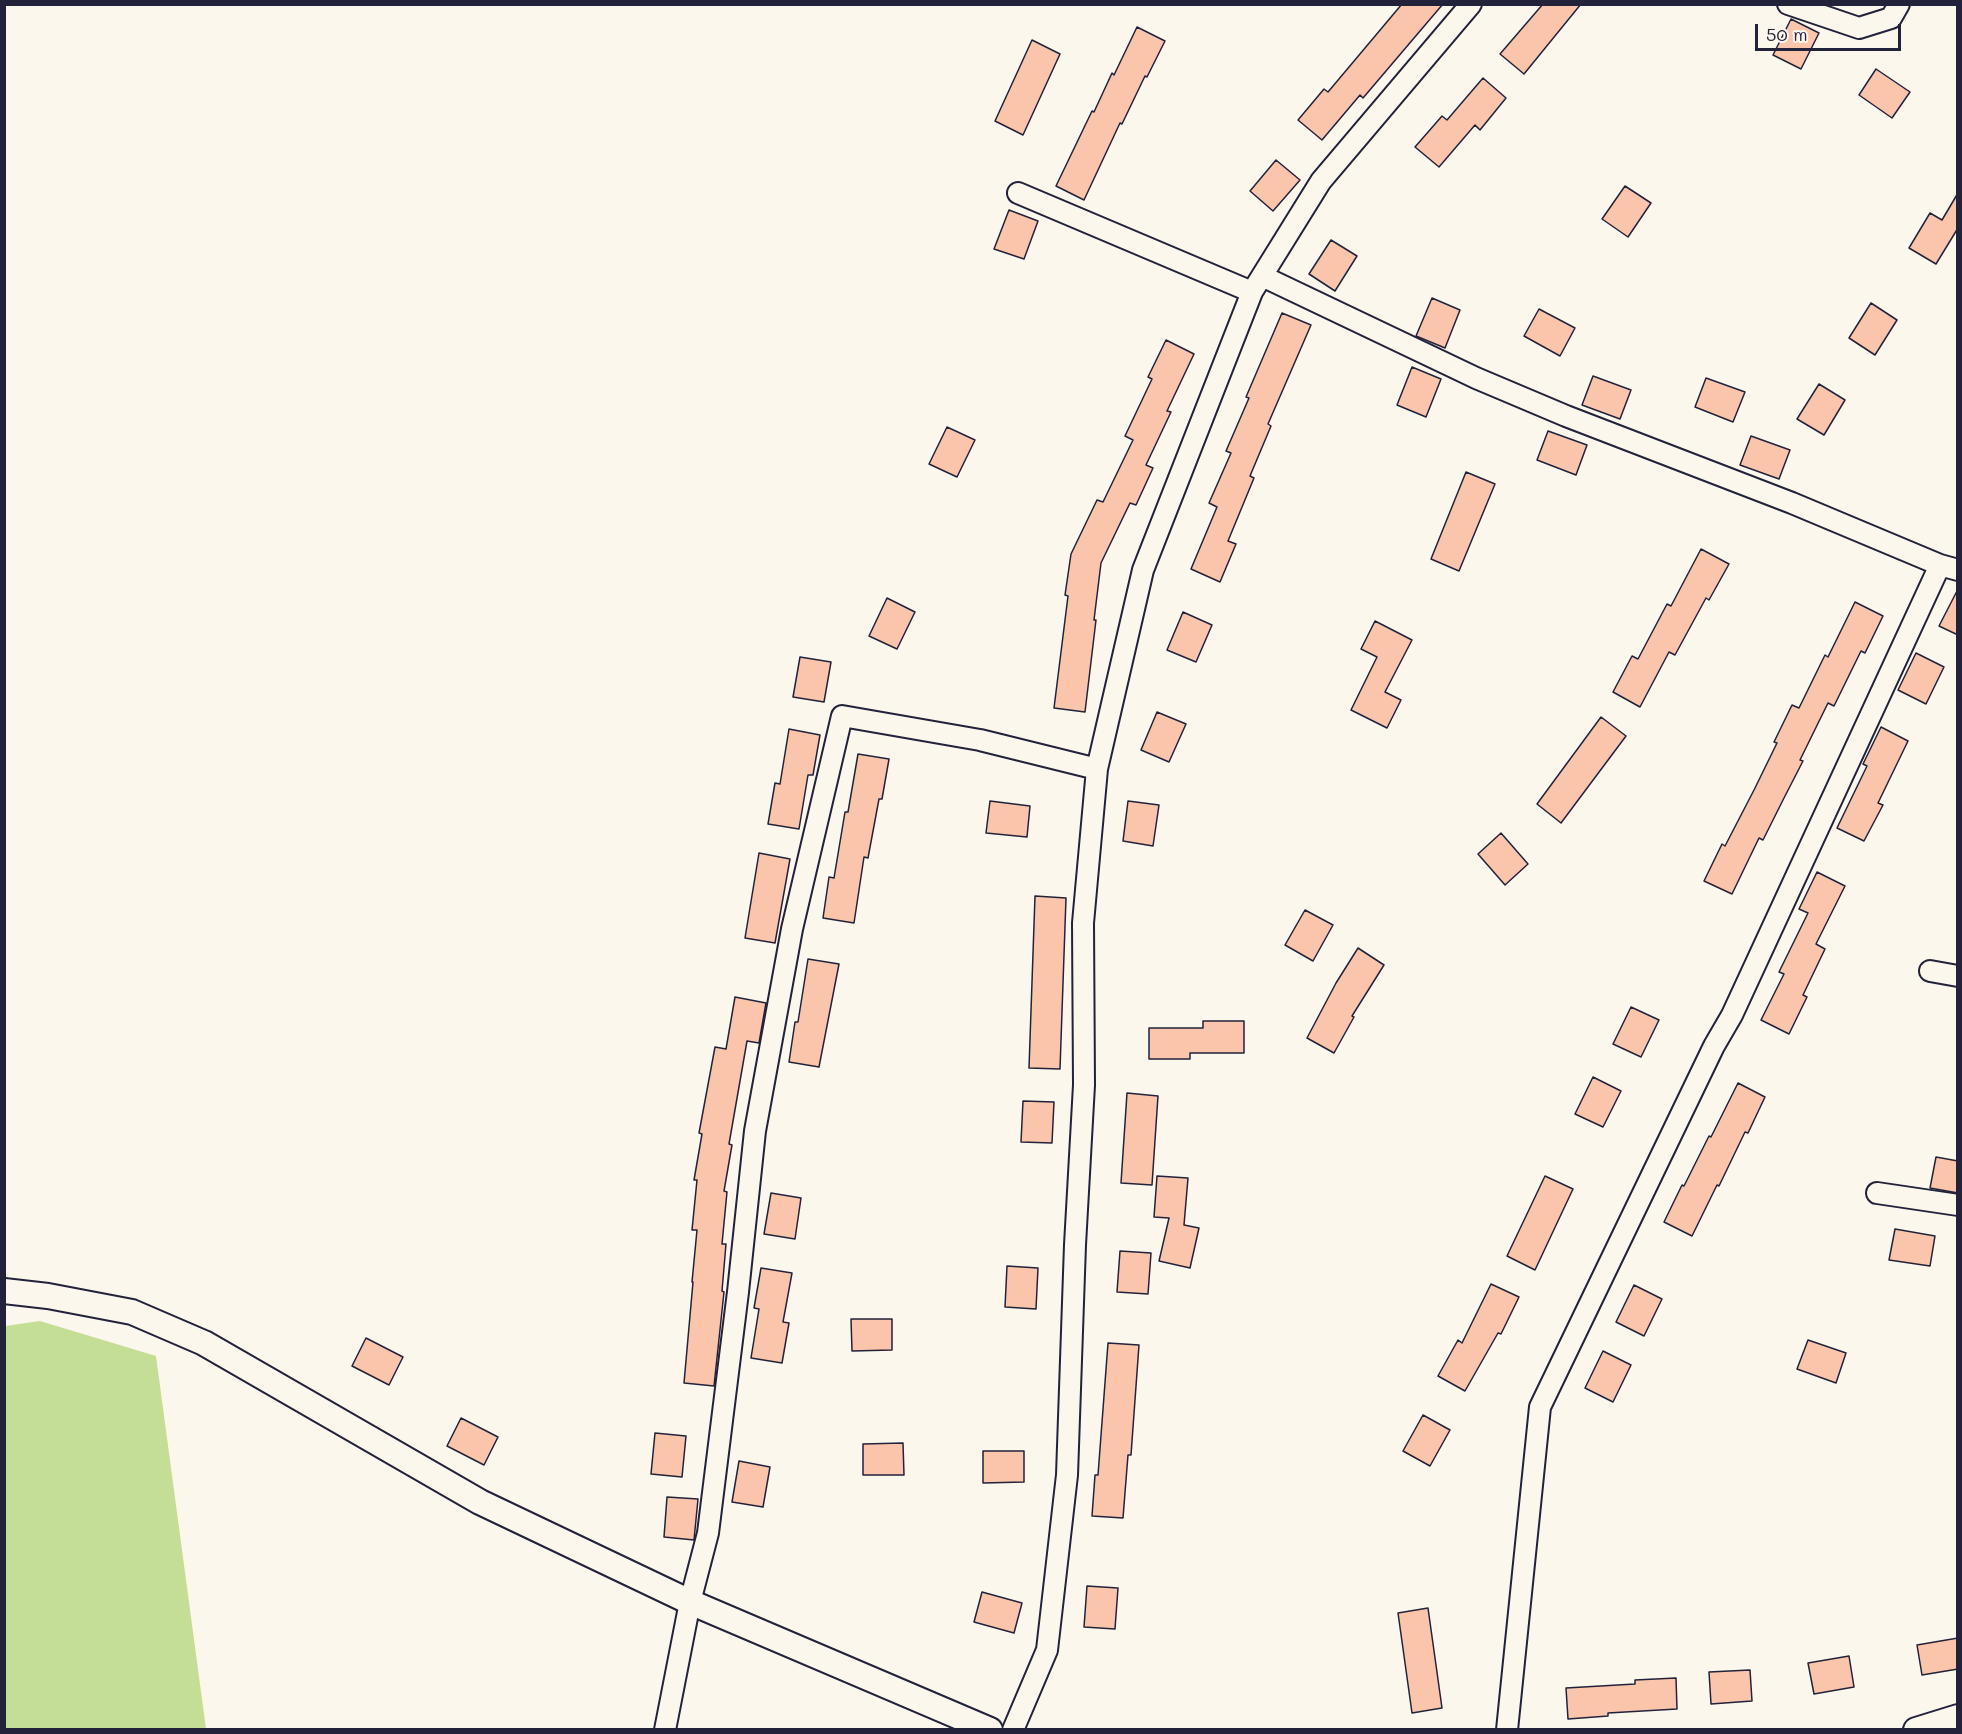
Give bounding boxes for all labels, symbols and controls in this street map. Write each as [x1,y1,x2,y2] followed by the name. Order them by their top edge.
[1758,12,1904,50] scale bar
[1766,22,1808,46] text: 50 m

